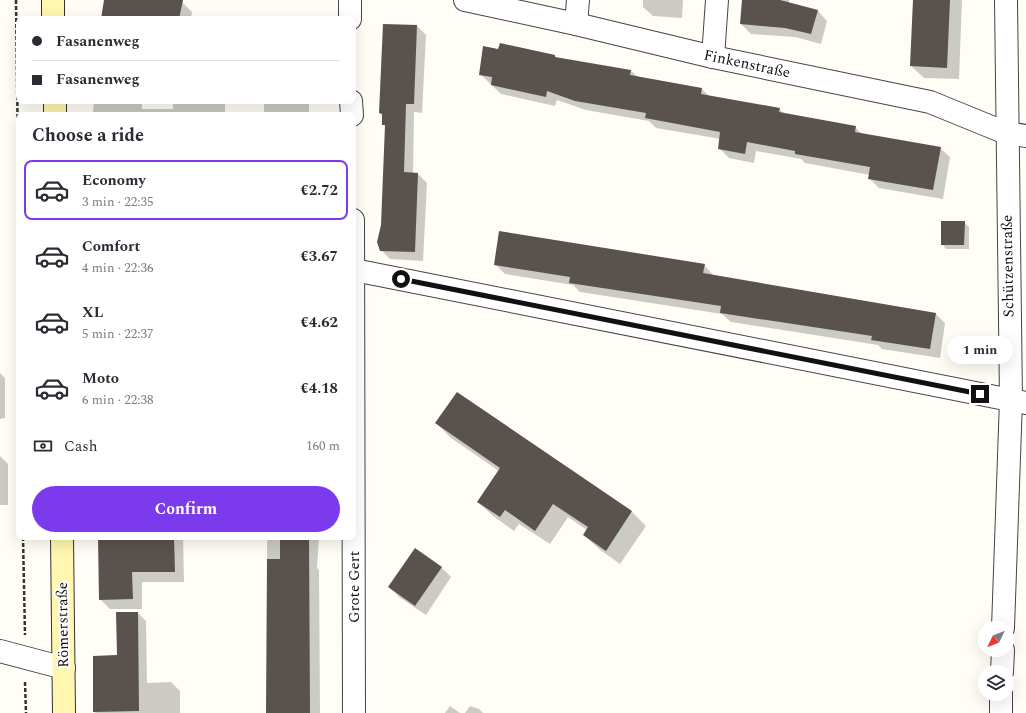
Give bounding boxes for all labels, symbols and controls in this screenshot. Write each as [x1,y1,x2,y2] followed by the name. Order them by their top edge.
[56,30,140,53] text: Fasanenweg
[702,44,792,84] street label: Finkenstraße
[56,68,140,91] text: Fasanenweg
[32,122,144,149] text: Choose a ride
[82,169,146,192] text: Economy
[34,172,70,208] icon: car
[300,179,338,202] text: €2.72
[82,192,154,212] text: 3 min · 22:35
[996,215,1020,317] street label: Schützenstraße
[82,235,140,258] text: Comfort
[34,238,70,274] icon: car
[300,245,338,268] text: €3.67
[82,258,154,278] text: 4 min · 22:36
[392,270,410,288] route start
[82,301,103,324] text: XL
[34,304,70,340] icon: car
[300,311,338,334] text: €4.62
[82,324,154,344] text: 5 min · 22:37
[947,336,1013,364] callout: 1 min
[963,340,997,360] text: 1 min
[82,367,119,390] text: Moto
[34,370,70,406] icon: car
[300,377,338,400] text: €4.18
[971,385,989,403] route end
[82,390,154,410] text: 6 min · 22:38
[32,435,54,457] icon: cash
[64,435,97,458] text: Cash
[306,436,340,456] text: 160 m
[32,486,340,532] button: Confirm
[343,551,366,623] street label: Grote Gert
[51,582,75,668] street label: Römerstraße
[978,621,1014,657] north arrow
[978,621,1014,701] map controls
[978,665,1014,701] button: layers

